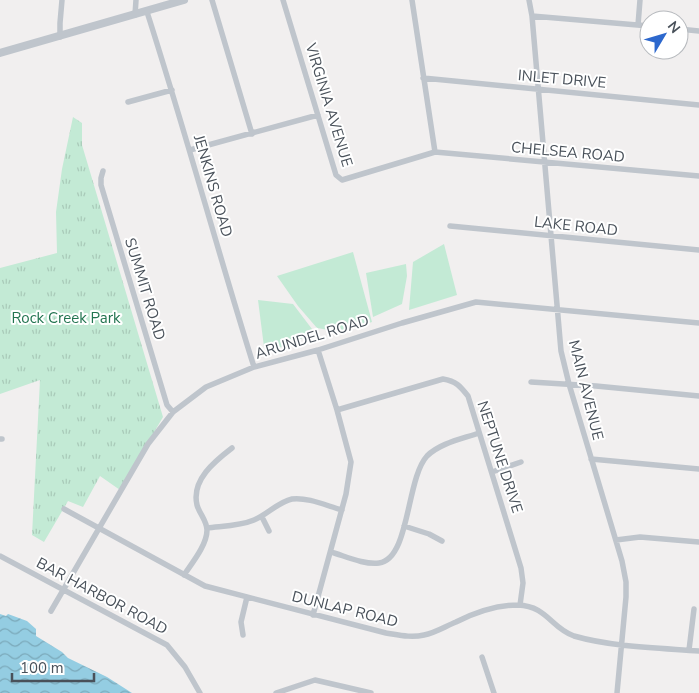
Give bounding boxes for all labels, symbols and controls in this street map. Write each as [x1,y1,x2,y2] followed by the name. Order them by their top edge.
[639,10,689,60] north arrow
[663,17,685,37] text: N
[300,40,357,169] street label: VIRGINIA AVENUE
[517,65,607,93] street label: INLET DRIVE
[189,132,237,239] street label: JENKINS ROAD
[510,137,626,167] street label: CHELSEA ROAD
[533,212,619,240] street label: LAKE ROAD
[120,235,170,343] street label: SUMMIT ROAD
[11,308,121,328] park label: Rock Creek Park
[253,310,371,364] street label: ARUNDEL ROAD
[564,338,608,442] street label: MAIN AVENUE
[472,398,528,516] street label: NEPTUNE DRIVE
[33,553,171,639] street label: BAR HARBOR ROAD
[290,586,400,632] street label: DUNLAP ROAD
[12,650,95,682] scale bar
[20,658,64,678] text: 100 m

